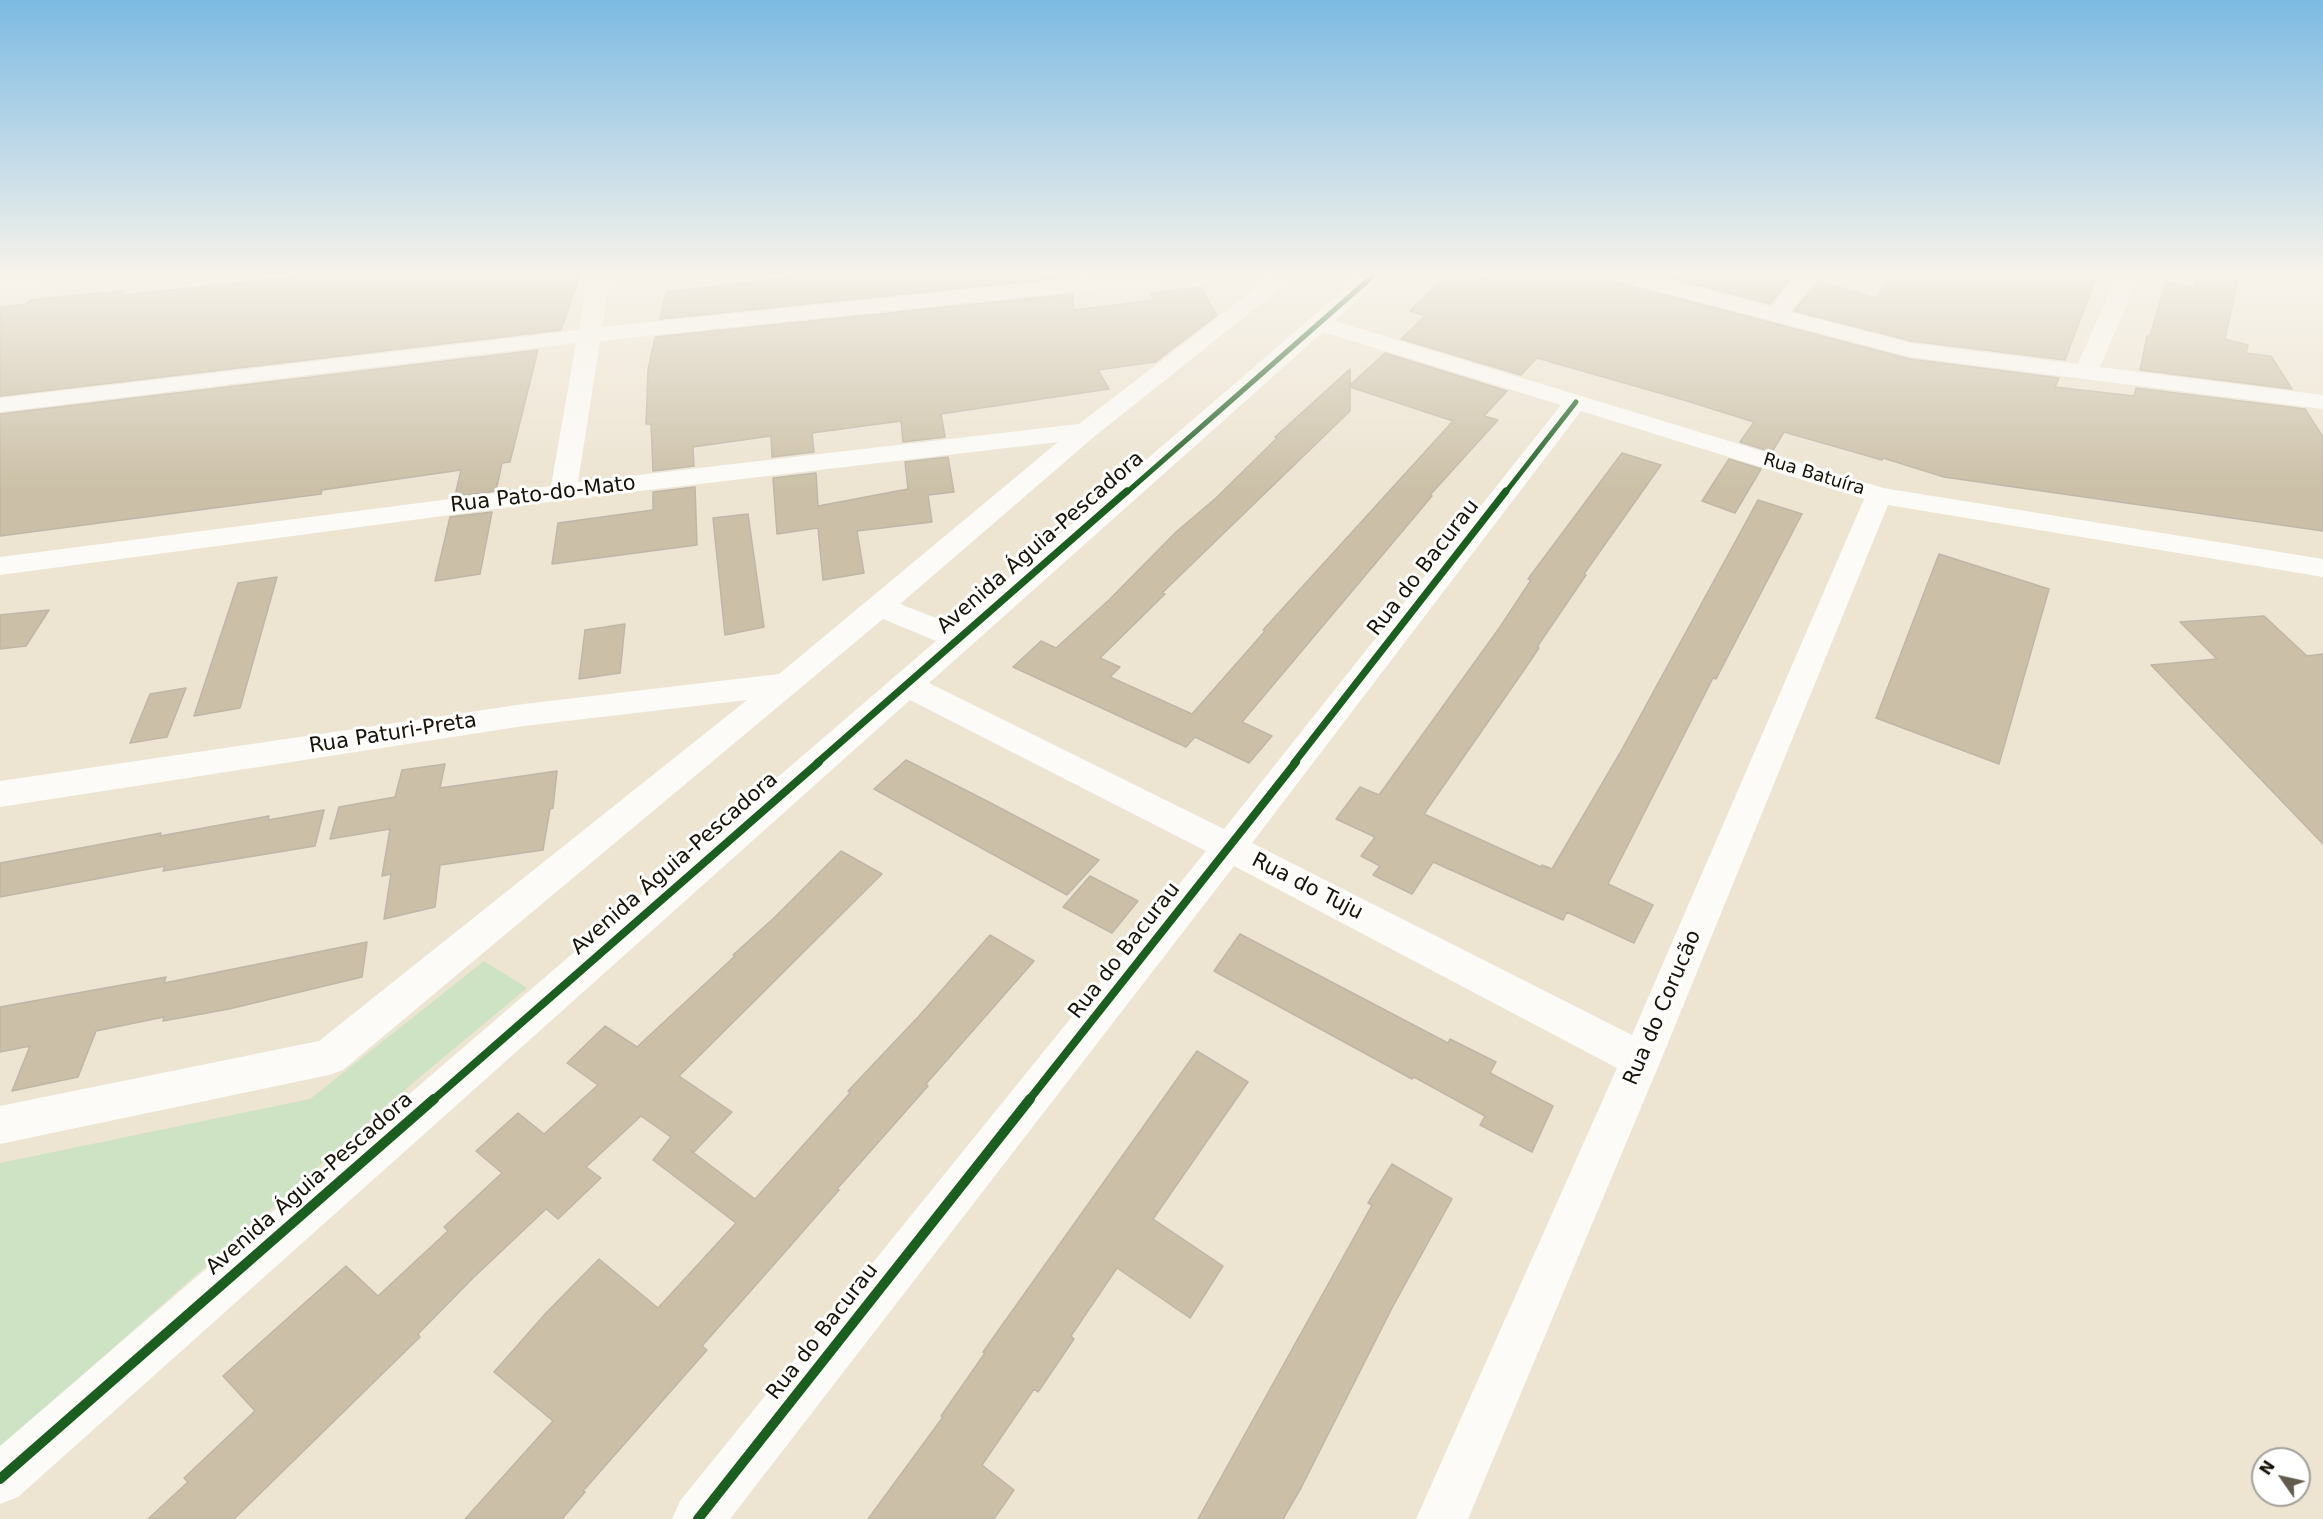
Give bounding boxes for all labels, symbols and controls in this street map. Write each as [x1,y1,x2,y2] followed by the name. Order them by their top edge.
[932,446,1150,640] street label: Avenida Águia-Pescadora
[1761,449,1867,501] street label: Rua Batuíra
[449,471,637,519] street label: Rua Pato-do-Mato
[1363,495,1485,641] street label: Rua do Bacurau
[307,708,479,760] street label: Rua Paturi-Preta
[566,767,784,961] street label: Avenida Águia-Pescadora
[1247,848,1367,926] street label: Rua do Tuju
[1064,878,1186,1024] street label: Rua do Bacurau
[1619,927,1707,1089] street label: Rua do Corucão
[201,1087,419,1281] street label: Avenida Águia-Pescadora
[762,1259,884,1405] street label: Rua do Bacurau
[2251,1447,2311,1507] north arrow
[2256,1457,2279,1479] text: N

